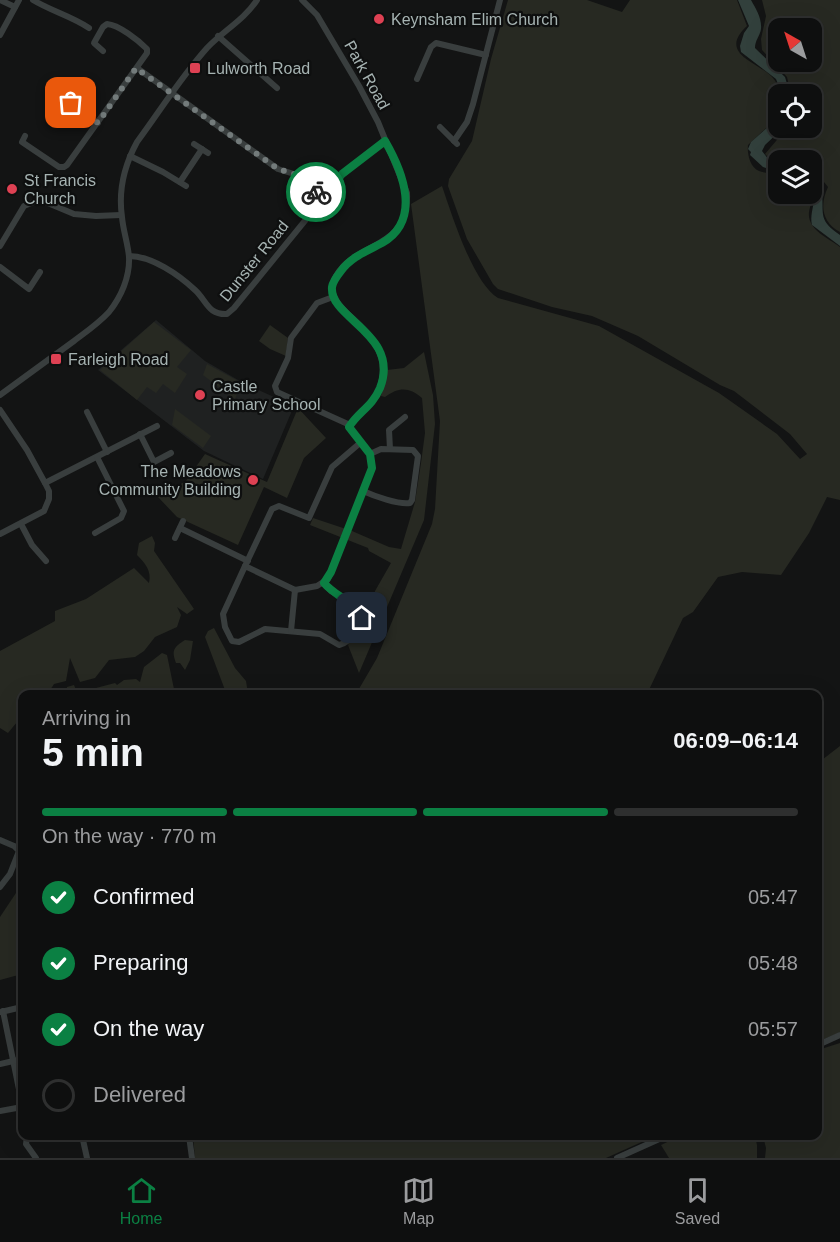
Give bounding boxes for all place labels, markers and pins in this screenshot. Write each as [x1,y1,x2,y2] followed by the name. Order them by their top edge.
[391,11,558,28] place label: Keynsham Elim Church
[372,12,386,26] marker: Keynsham Elim Church
[207,60,310,77] place label: Lulworth Road
[188,61,202,75] marker: Lulworth Road
[45,77,96,128] pin
[24,172,96,207] place label: St Francis Church
[5,182,19,196] marker: St Francis Church
[68,351,169,368] place label: Farleigh Road
[49,352,63,366] marker: Farleigh Road
[212,378,320,413] place label: Castle Primary School
[193,388,207,402] marker: Castle Primary School
[99,463,241,498] place label: The Meadows Community Building
[246,473,260,487] marker: The Meadows Community Building
[336,592,387,643] pin

